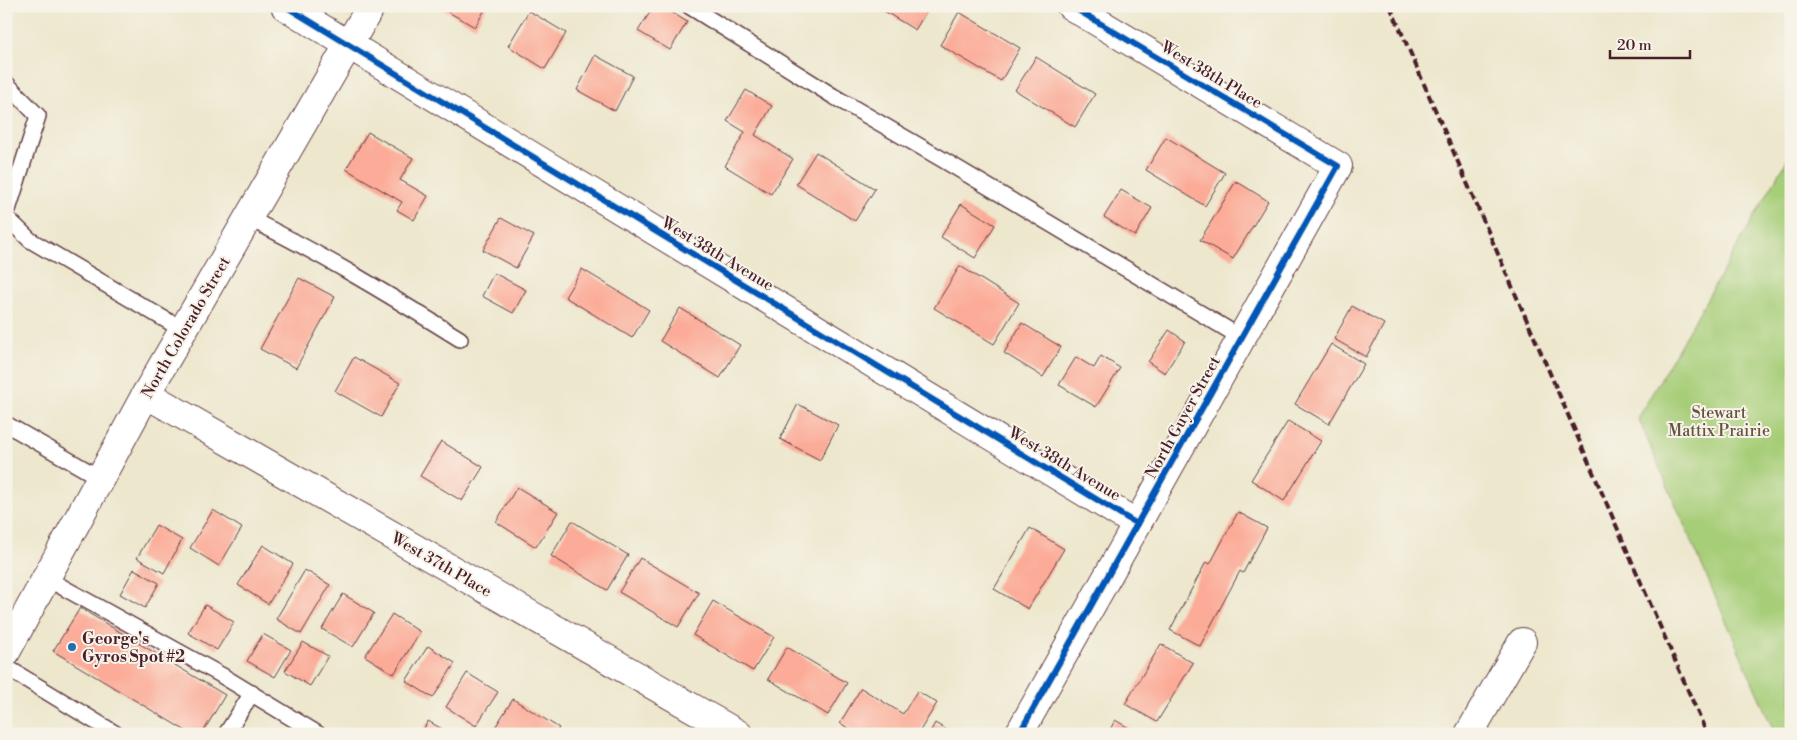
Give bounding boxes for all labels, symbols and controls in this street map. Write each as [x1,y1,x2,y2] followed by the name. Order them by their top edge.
[1610,28,1690,60] scale bar
[1156,36,1266,113] street label: West 38th Place
[1617,36,1652,55] text: 20 m
[657,212,777,295] street label: West 38th Avenue
[137,253,235,402] street label: North Colorado Street
[1141,352,1225,482] street label: North Guyer Street
[1668,403,1770,441] park label: Stewart Mattix Prairie
[1004,422,1124,505] street label: West 38th Avenue
[387,527,495,602] street label: West 37th Place
[82,629,185,667] place label: George's Gyros Spot #2
[66,641,78,653] marker: George's Gyros Spot #2

